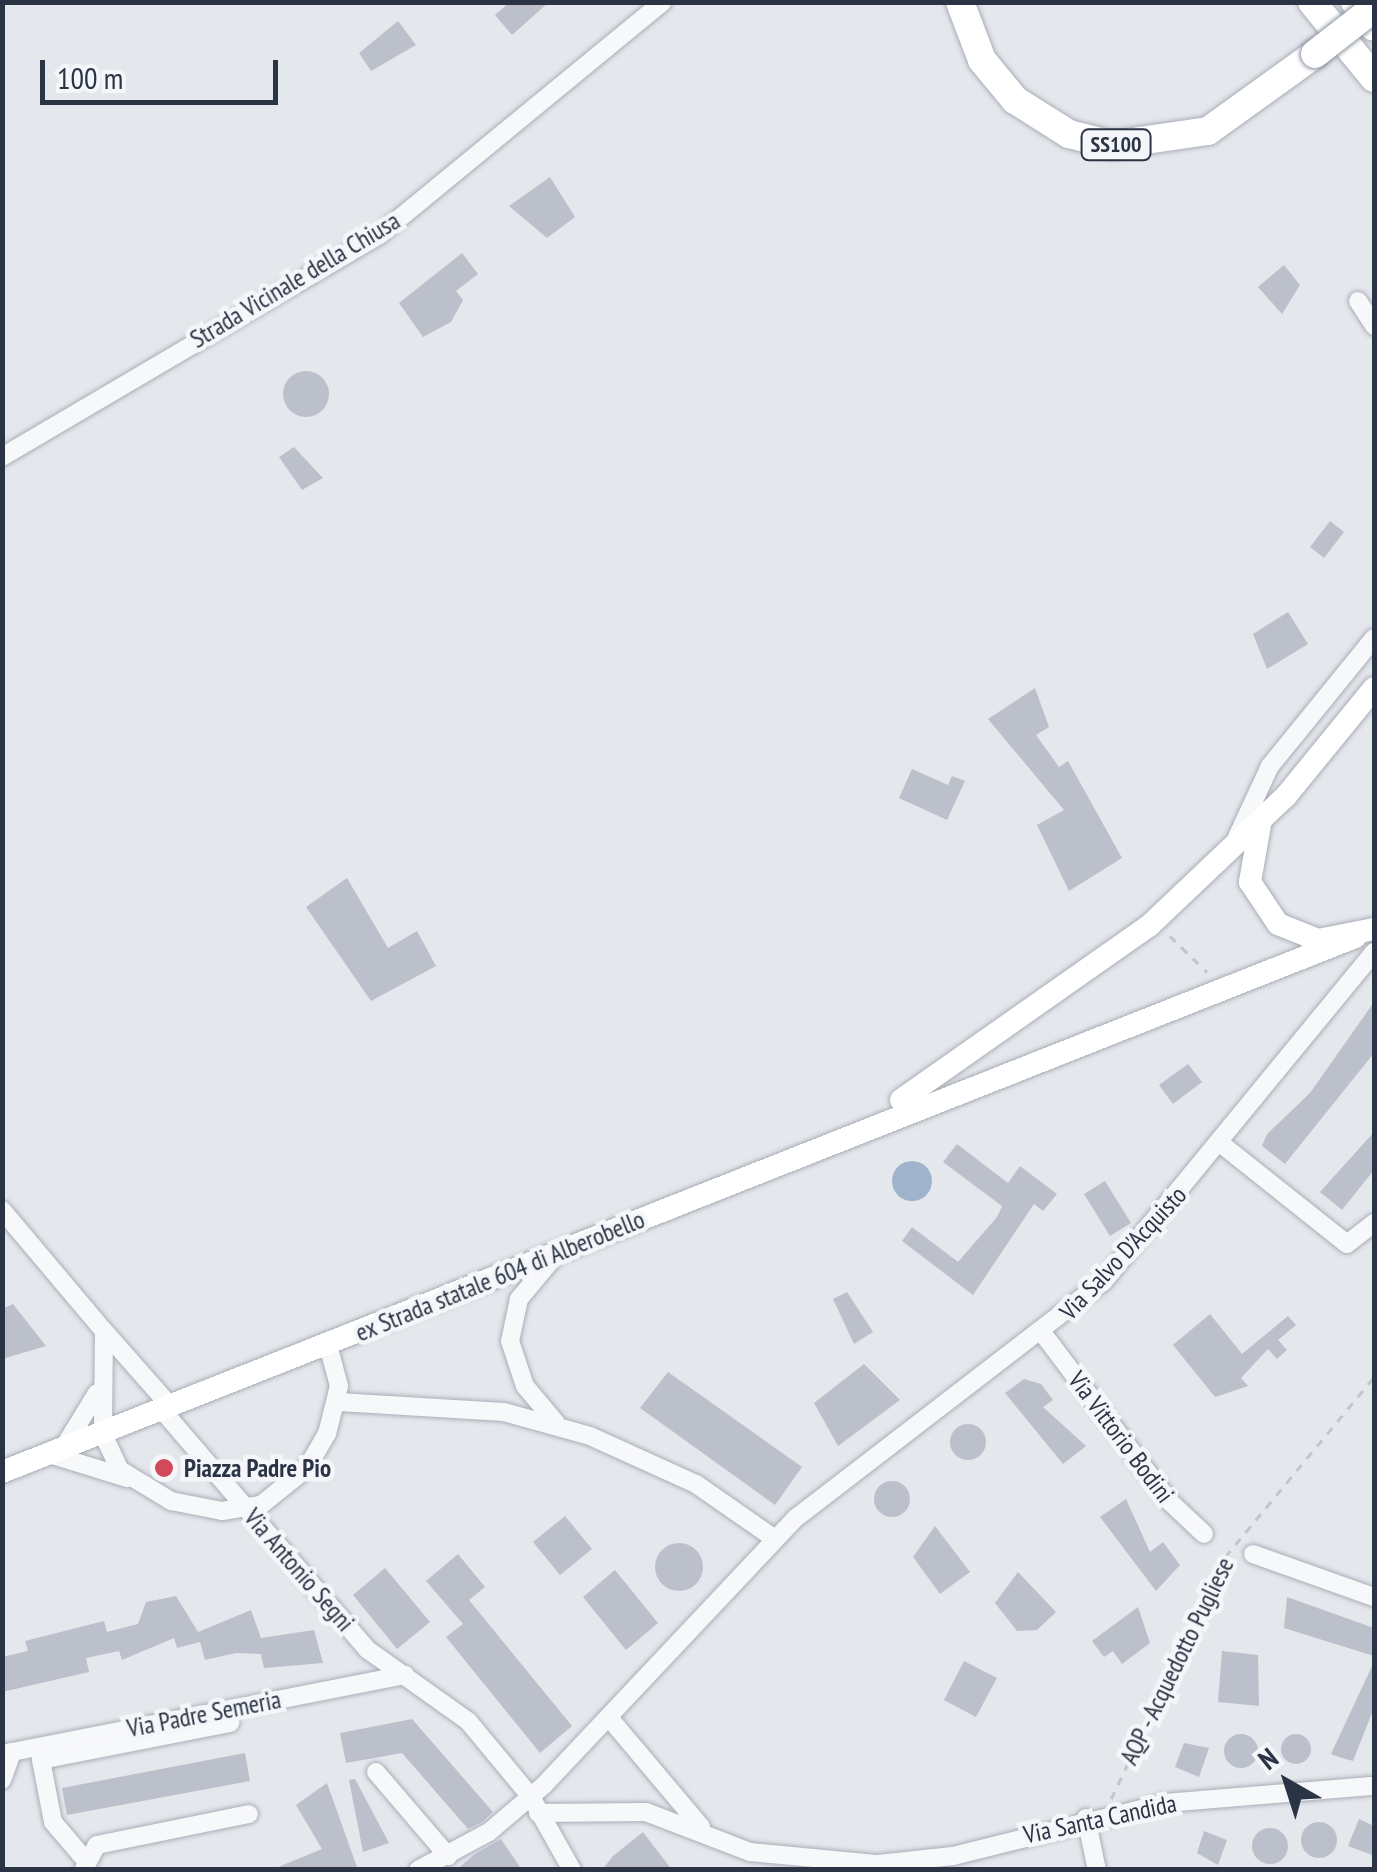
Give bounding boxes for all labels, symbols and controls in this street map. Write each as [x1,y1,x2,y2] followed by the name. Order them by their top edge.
[45,40,282,102] scale bar
[57,58,123,97] text: 100 m
[1078,128,1154,162] road number: SS100
[185,205,405,355] street label: Strada Vicinale della Chiusa
[1053,1180,1193,1326] street label: Via Salvo D'Acquisto
[350,1204,650,1348] street label: ex Strada statale 604 di Alberobello
[1062,1365,1180,1509] street label: Via Vittorio Bodini
[184,1453,331,1483] place label: Piazza Padre Pio
[153,1457,175,1479] marker: Piazza Padre Pio
[237,1502,361,1638] street label: Via Antonio Segni
[1113,1551,1241,1771] street label: AQP - Acquedotto Pugliese
[125,1684,283,1744] street label: Via Padre Semeria
[1237,1732,1337,1832] north arrow
[1250,1739,1285,1777] text: N
[1021,1788,1179,1850] street label: Via Santa Candida

